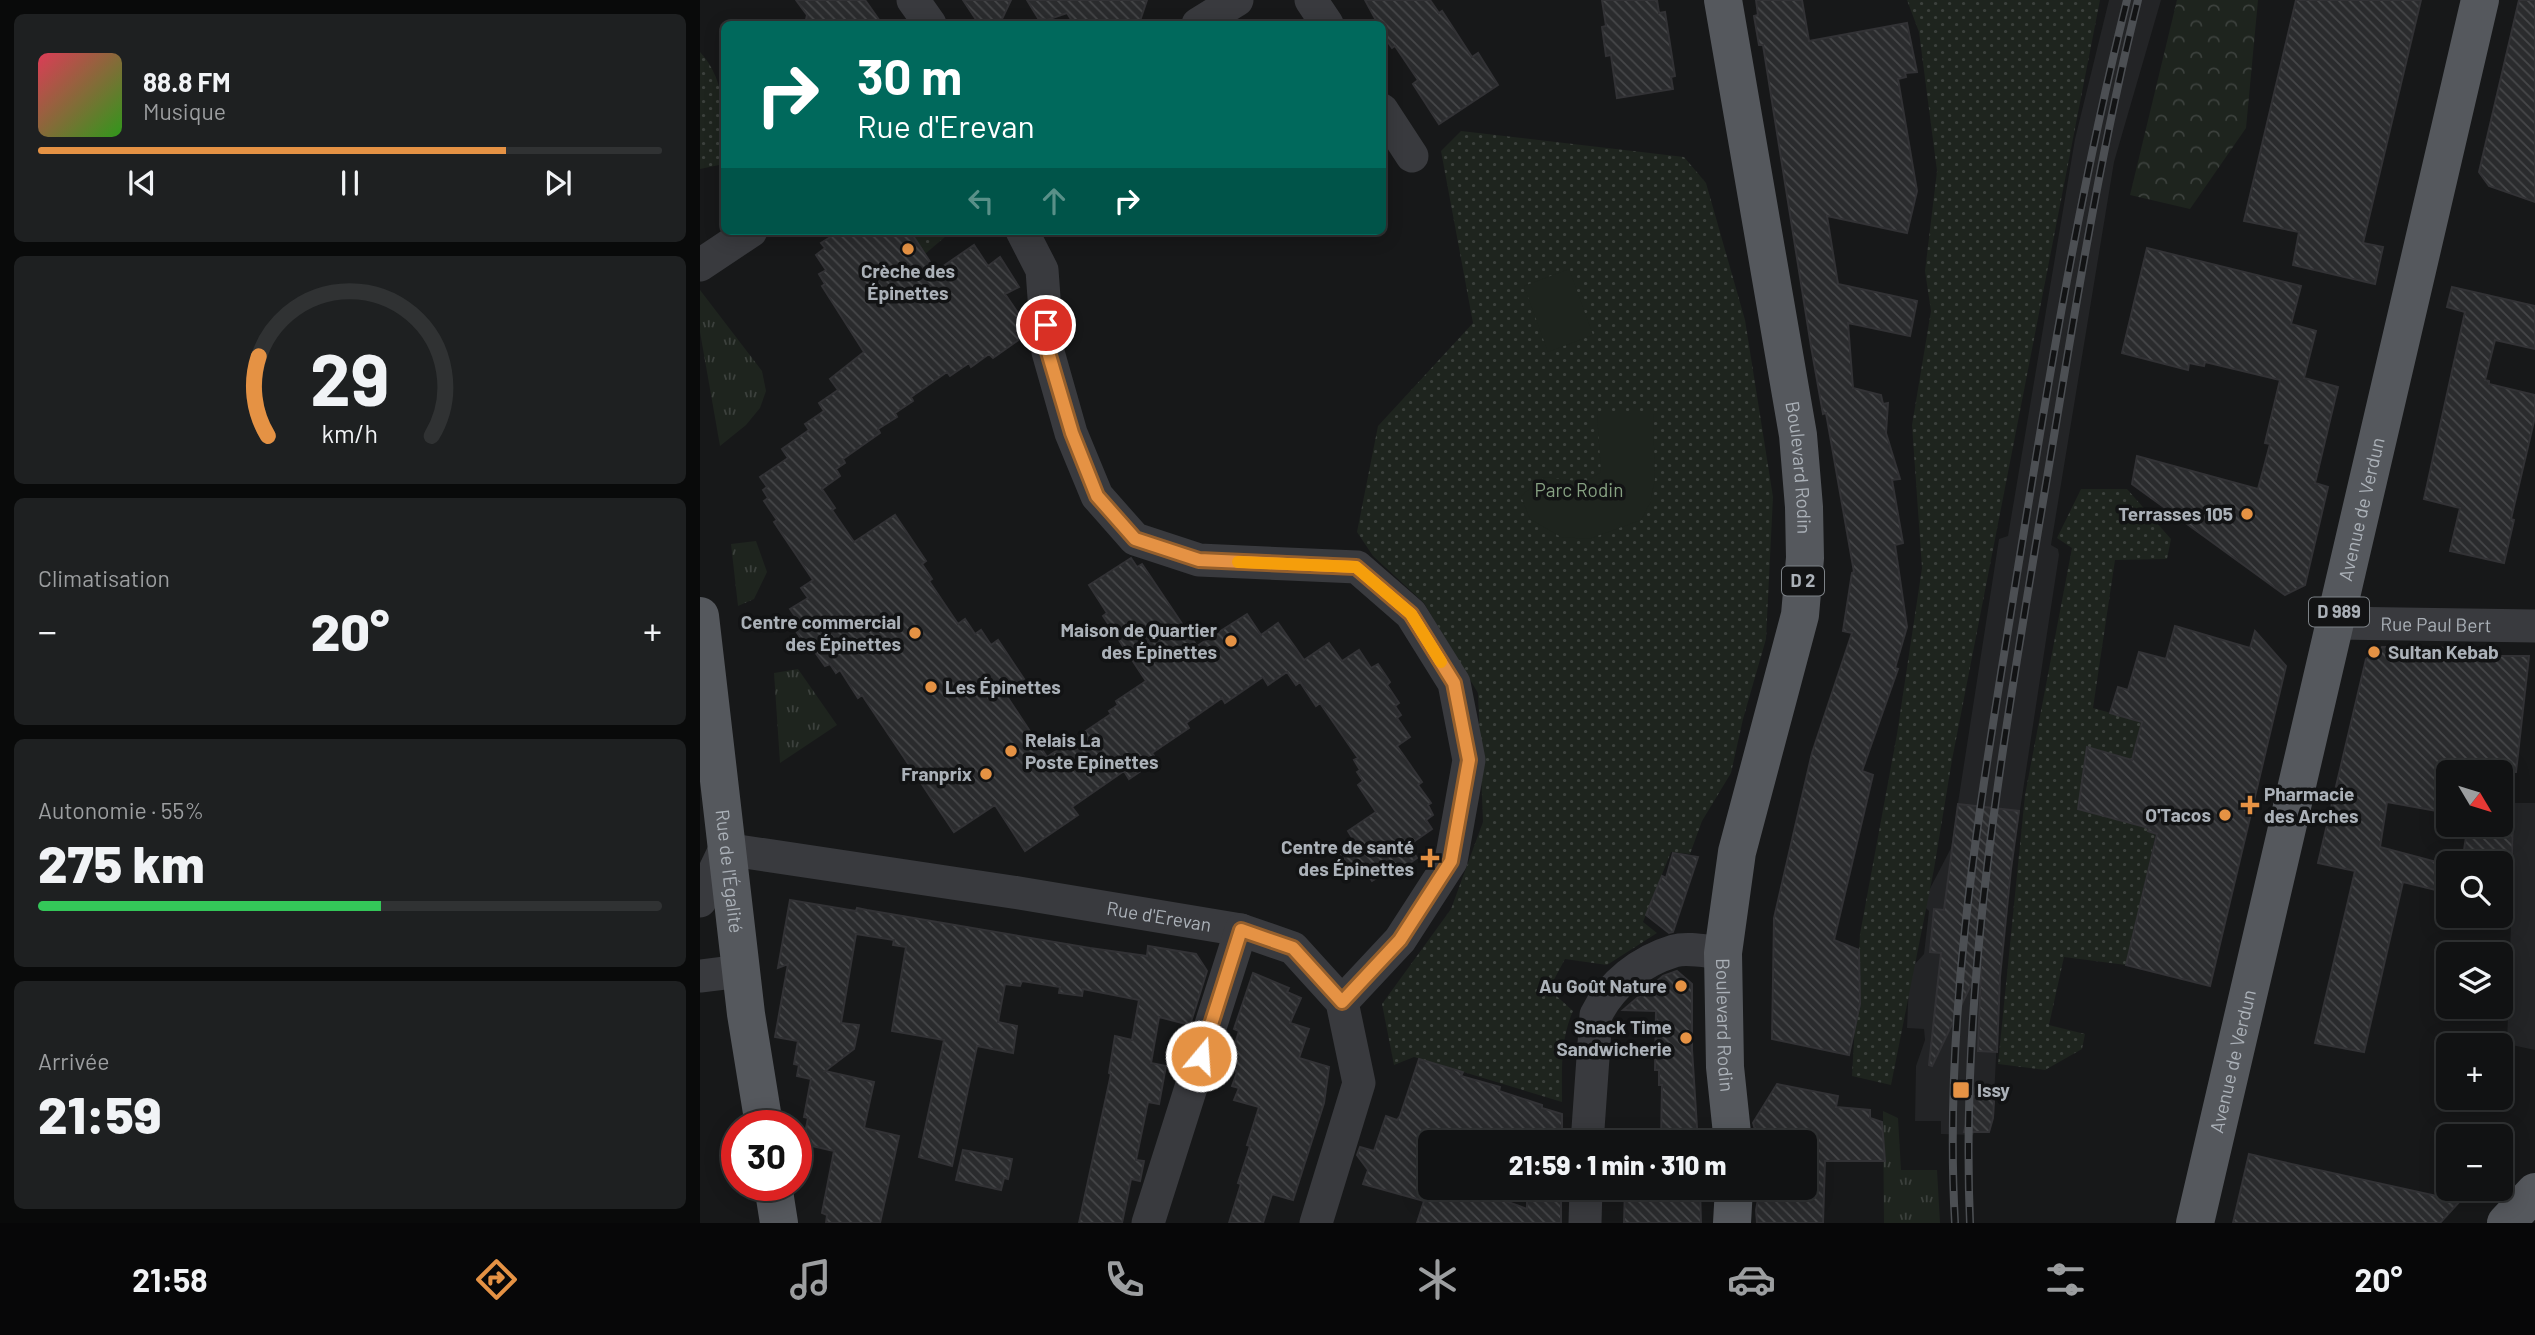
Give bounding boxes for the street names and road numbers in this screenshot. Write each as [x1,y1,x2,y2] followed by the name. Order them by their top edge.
[1781,399,1817,534] street label: Boulevard Rodin
[2333,435,2389,583] street label: Avenue de Verdun
[1782,566,1824,596] road number: D 2
[2309,598,2369,626] road number: D 989
[2380,612,2492,636] street label: Rue Paul Bert
[711,808,749,934] street label: Rue de l'Égalité
[1105,896,1213,936] street label: Rue d'Erevan
[1712,958,1740,1093] street label: Boulevard Rodin
[2204,987,2260,1135] street label: Avenue de Verdun

